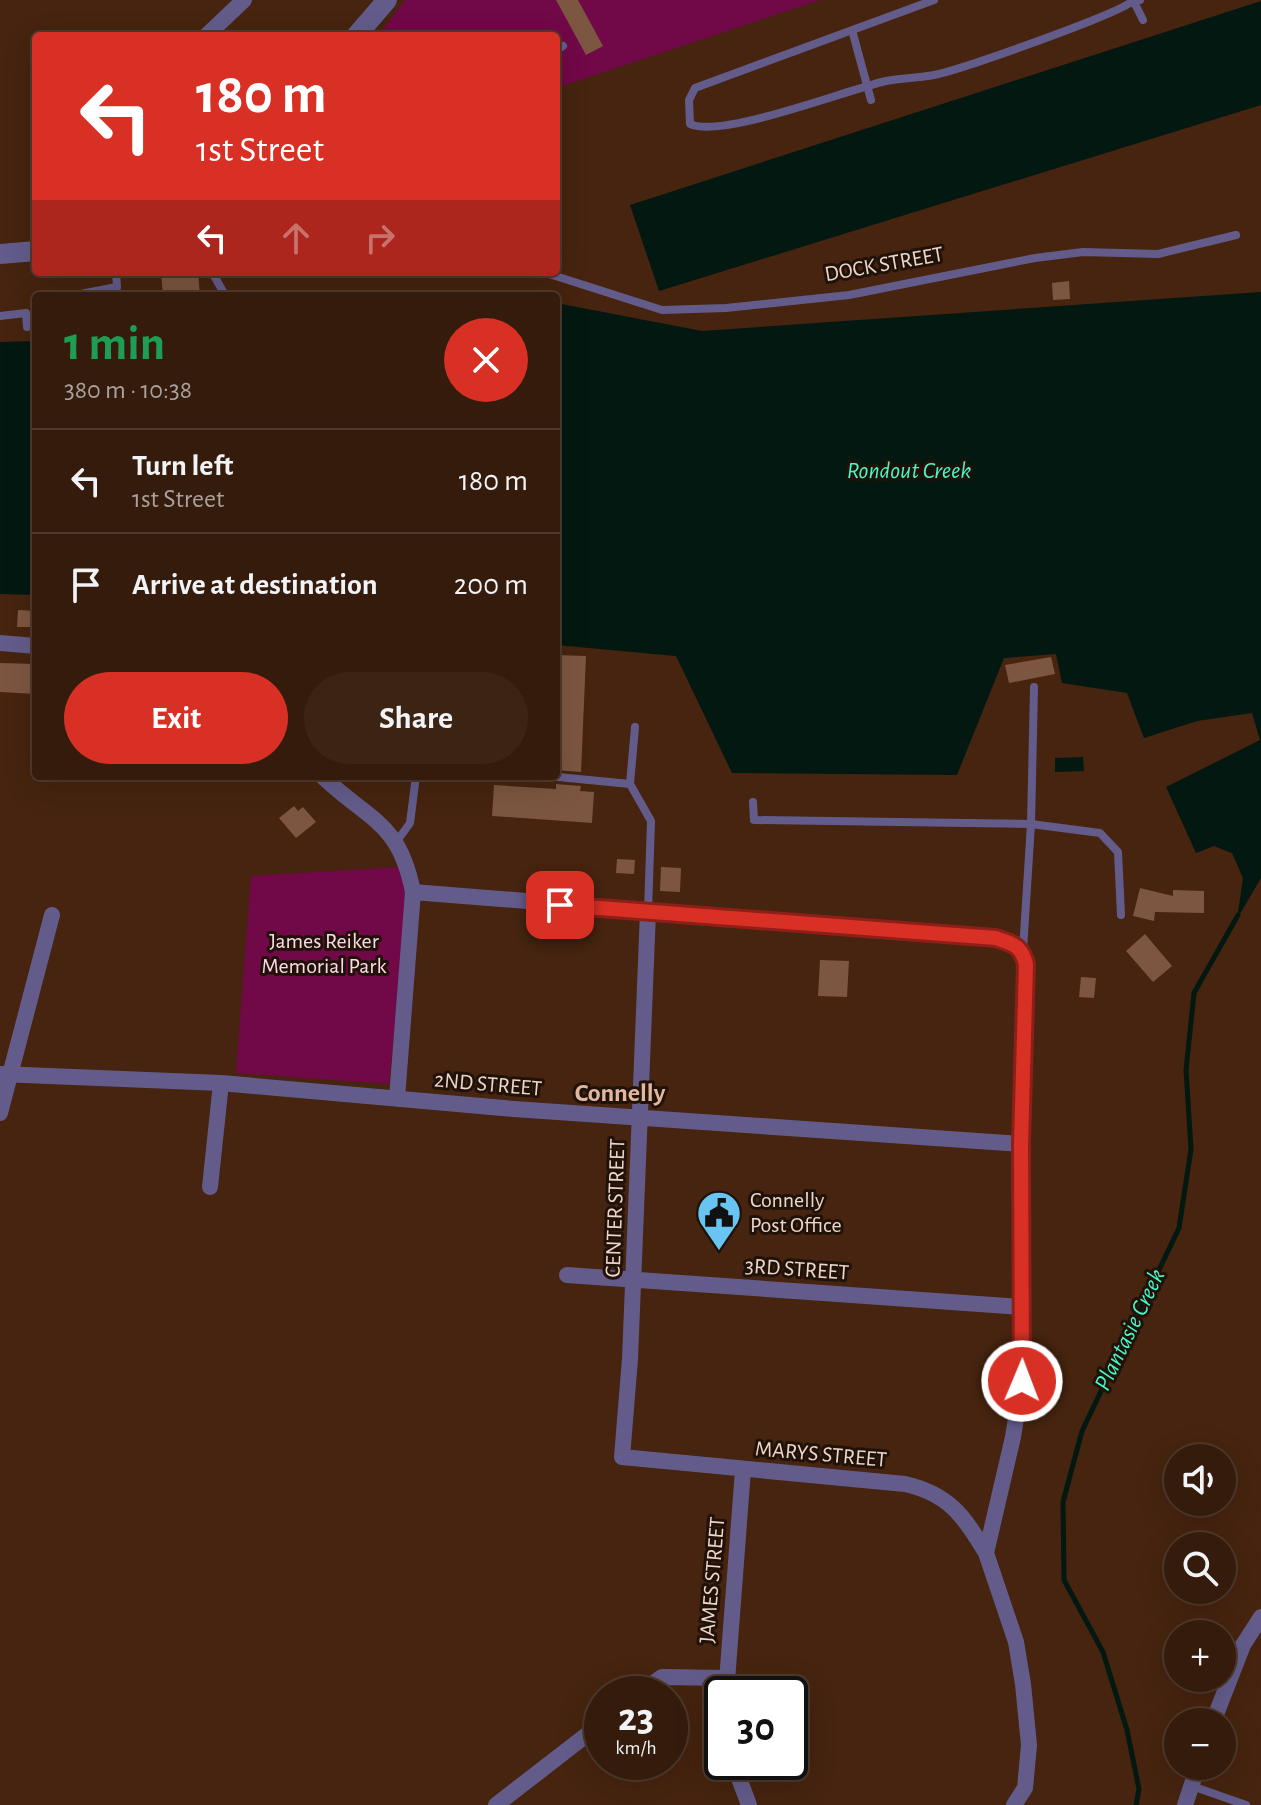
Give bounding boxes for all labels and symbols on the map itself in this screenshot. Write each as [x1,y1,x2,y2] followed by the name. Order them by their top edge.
[823,243,945,285] street label: DOCK STREET
[847,459,971,483] water label: Rondout Creek
[526,871,594,939] pin
[262,930,386,977] park label: James Reiker Memorial Park
[433,1068,543,1100] street label: 2ND STREET
[575,1080,666,1106] district label: Connelly
[602,1138,628,1278] street label: CENTER STREET
[695,1189,743,1252] public building icon: Connelly Post Office
[750,1189,842,1236] place label: Connelly Post Office
[744,1254,850,1284] street label: 3RD STREET
[1090,1266,1170,1394] water label: Plantasie Creek
[980,1339,1064,1423] position arrow
[754,1437,888,1471] street label: MARYS STREET
[696,1516,728,1644] street label: JAMES STREET
[704,1676,808,1780] speed limit sign: 30

